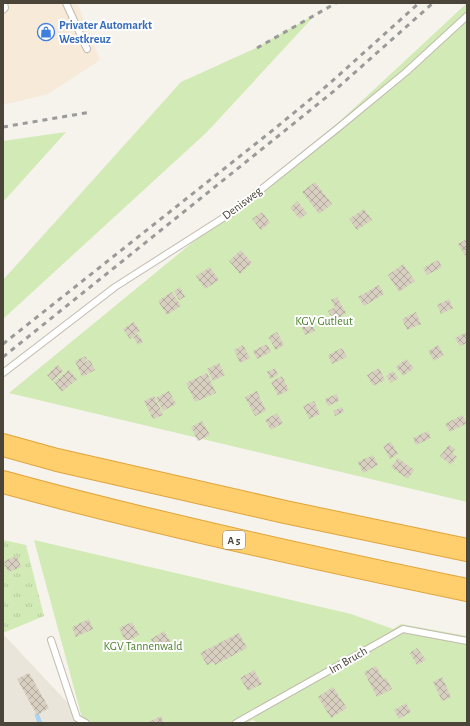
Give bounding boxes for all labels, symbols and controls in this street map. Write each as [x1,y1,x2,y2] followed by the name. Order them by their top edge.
[59,19,152,45] place label: Privater Automarkt Westkreuz
[36,22,56,42] shop icon: Privater Automarkt Westkreuz
[220,184,264,222] street label: Denisweg
[295,315,353,327] park label: KGV Gutleut
[223,531,245,549] road number: A 5
[103,640,183,652] park label: KGV Tannenwald
[327,644,369,676] street label: Im Bruch

